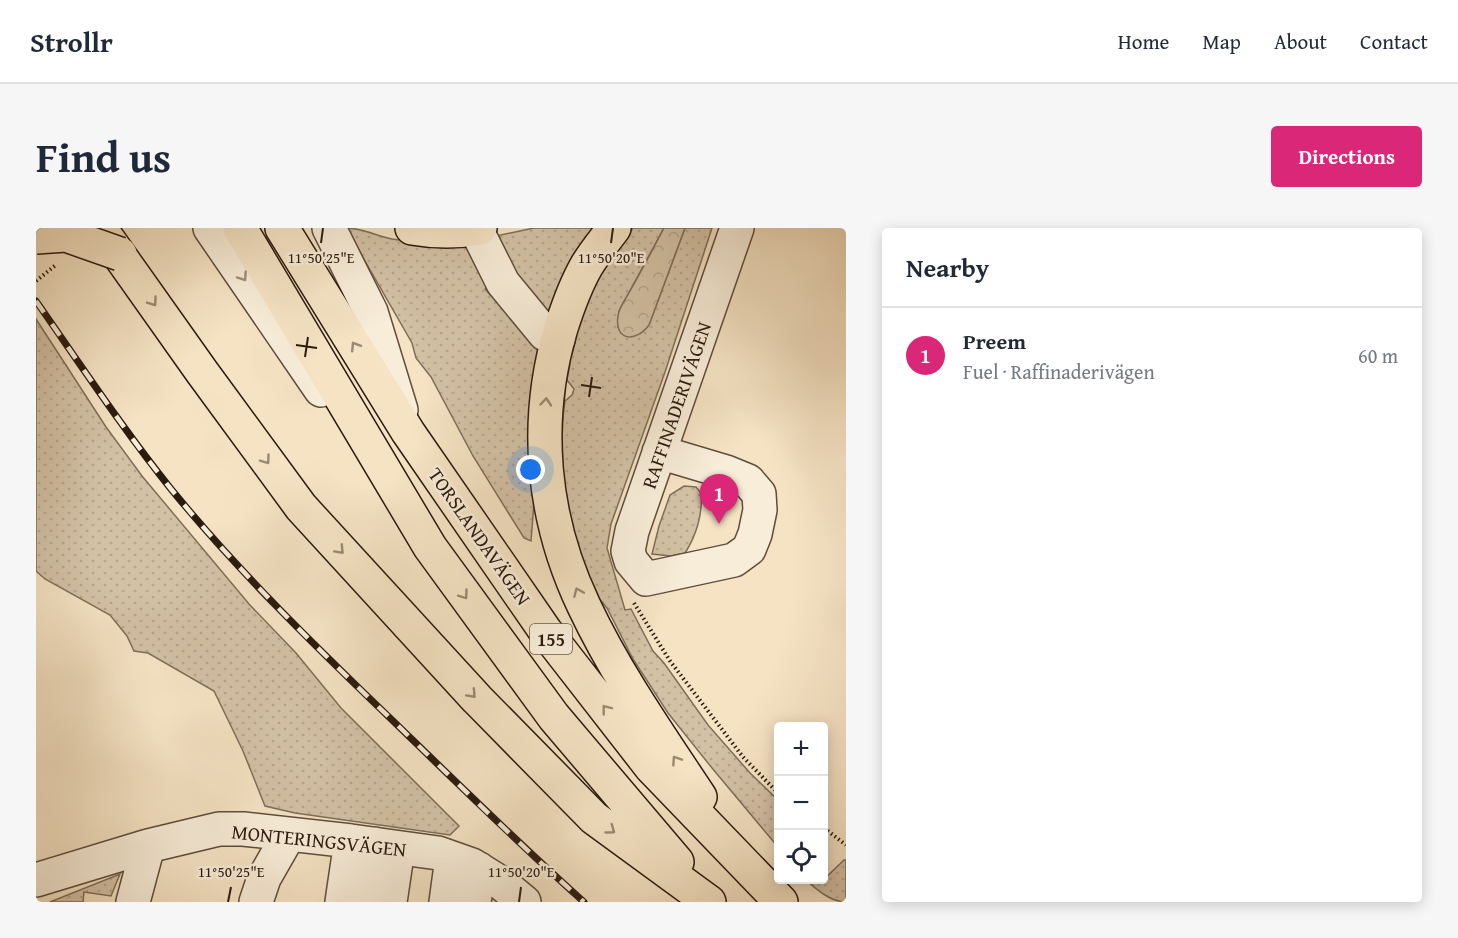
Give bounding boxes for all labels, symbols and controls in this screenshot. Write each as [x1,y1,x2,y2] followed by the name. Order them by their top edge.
[30,21,113,62] text: Strollr
[1118,26,1169,57] text: Home
[1202,26,1241,57] text: Map
[1274,26,1327,57] text: About
[1360,26,1428,57] text: Contact
[36,126,171,187] text: Find us
[1271,126,1422,187] button: Directions
[288,247,355,268] text: 11°50'25"E
[578,247,645,268] text: 11°50'20"E
[906,248,989,287] text: Nearby
[235,270,246,281] one-way arrow
[146,295,157,306] one-way arrow
[634,318,718,492] street label: RAFFINADERIVÄGEN
[963,325,1026,357] text: Preem
[920,341,931,370] text: 1
[1358,341,1398,370] text: 60 m
[352,342,363,353] one-way arrow
[963,357,1155,386] text: Fuel · Raffinaderivägen
[539,398,552,407] one-way arrow
[259,454,270,465] one-way arrow
[516,455,545,484] your location
[422,461,538,611] street label: TORSLANDAVÄGEN
[700,474,738,524] pin: 1
[333,543,344,554] one-way arrow
[573,587,585,598] one-way arrow
[457,588,468,599] one-way arrow
[530,624,572,654] road number: 155
[465,687,476,698] one-way arrow
[602,704,613,715] one-way arrow
[774,722,828,884] map controls
[774,722,828,776] button: +
[672,756,683,767] one-way arrow
[774,776,828,830] button: −
[230,816,408,864] street label: MONTERINGSVÄGEN
[605,823,616,834] one-way arrow
[774,830,828,884] button: locate
[198,861,265,882] text: 11°50'25"E
[488,861,555,882] text: 11°50'20"E

